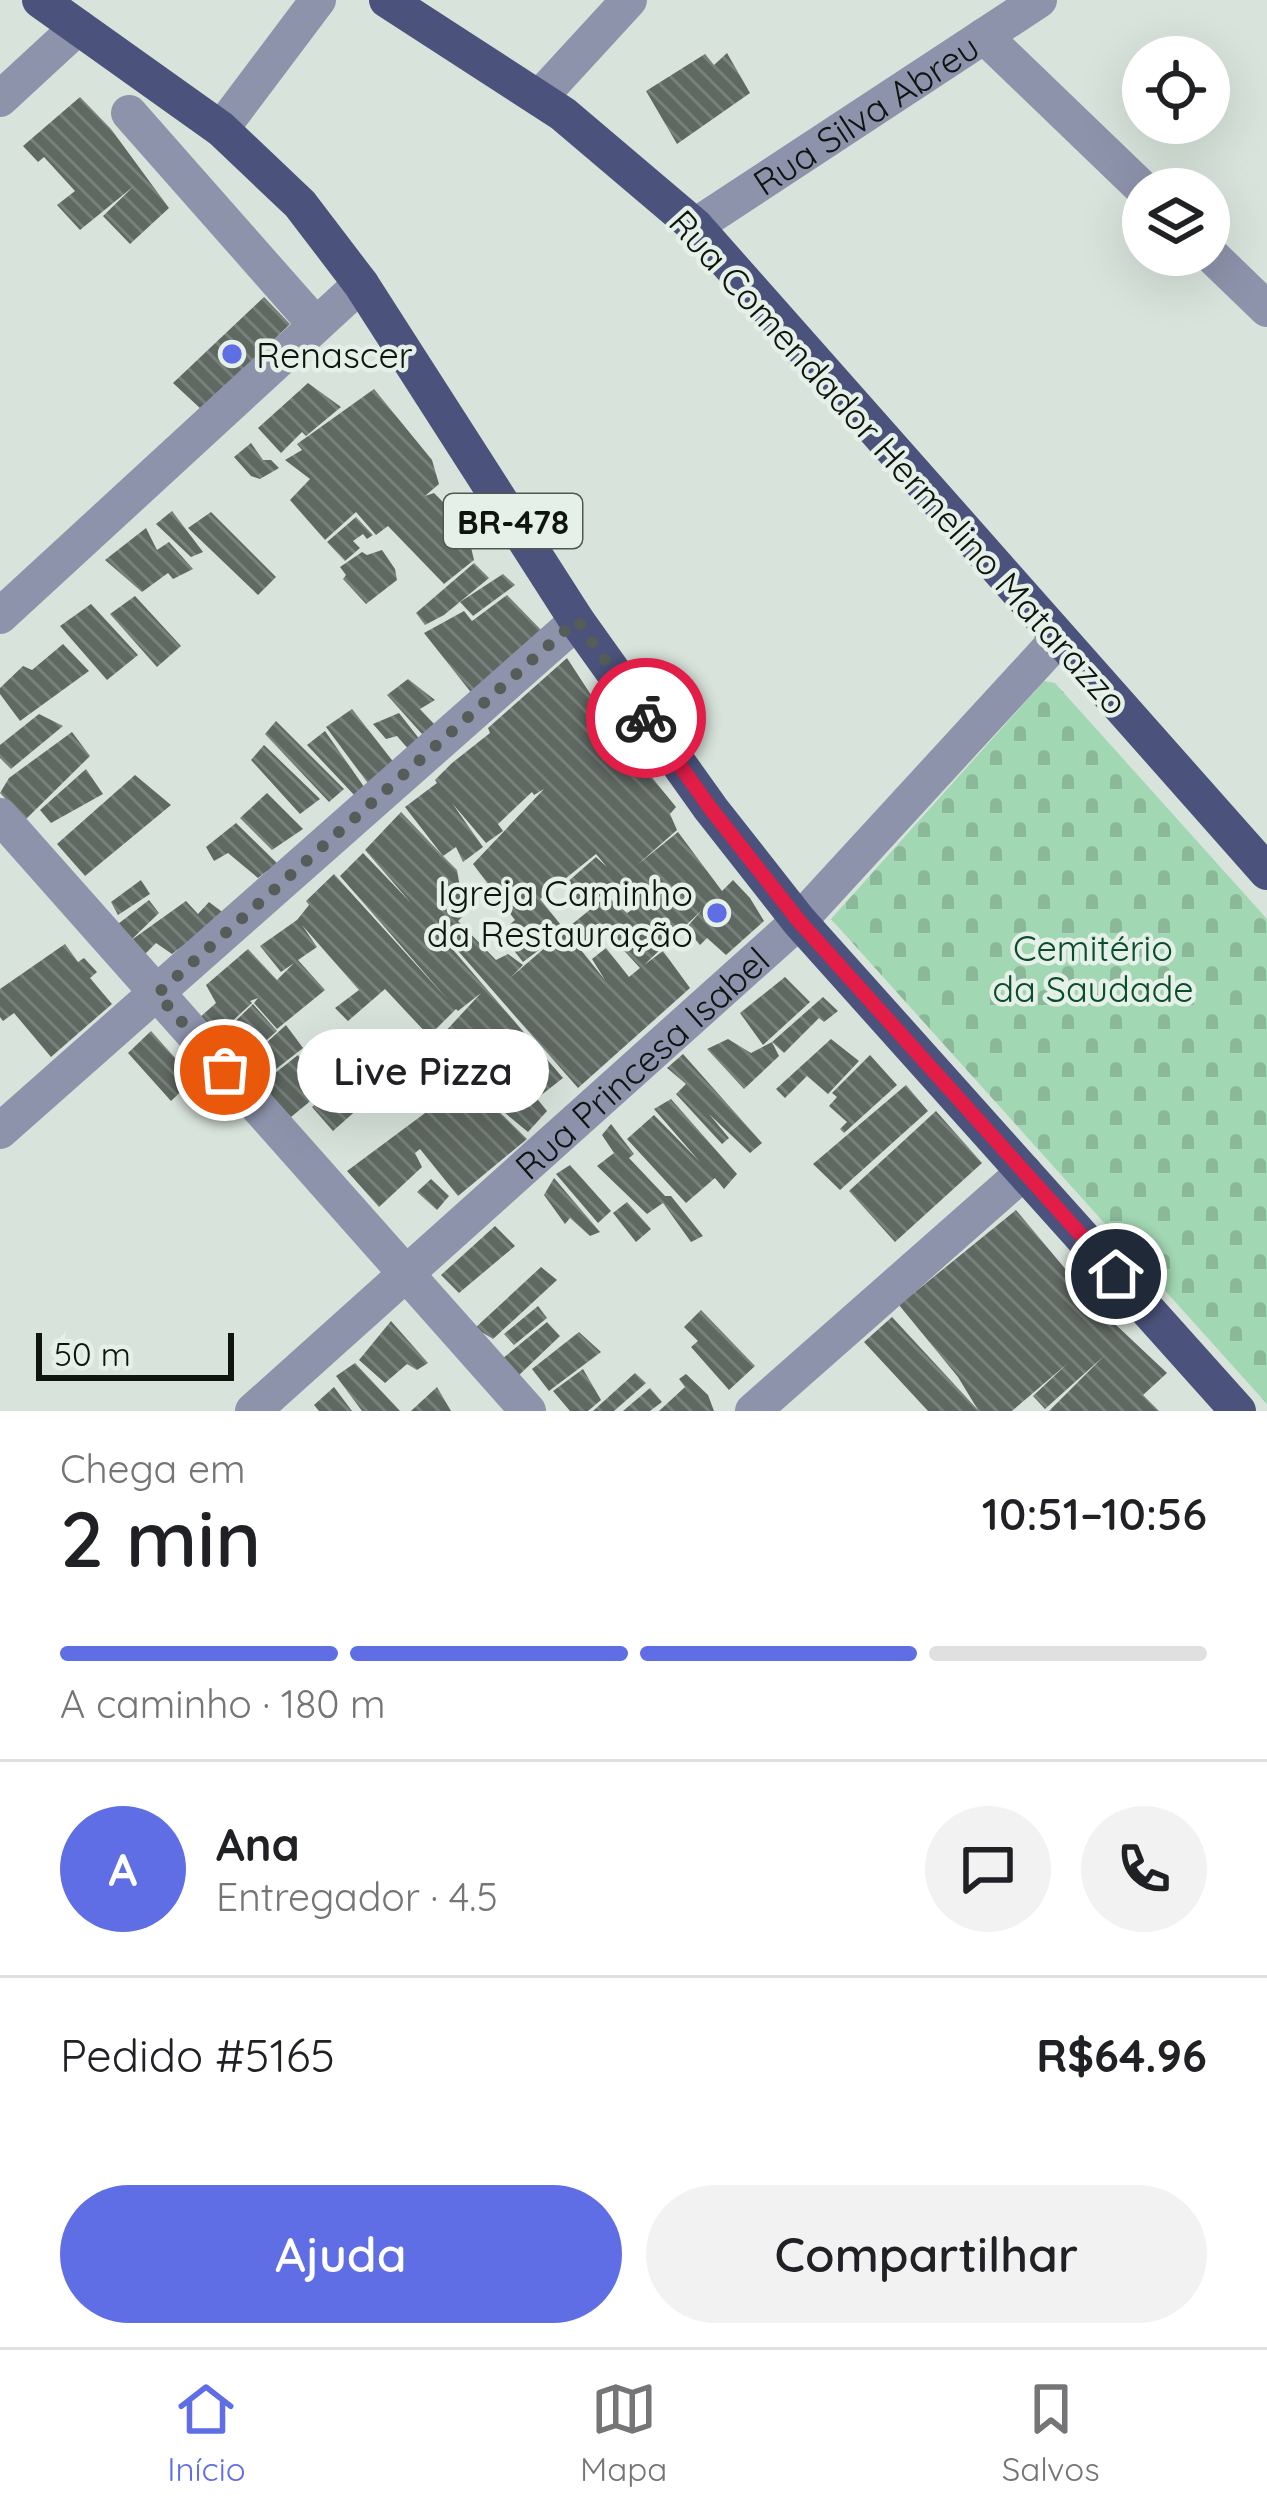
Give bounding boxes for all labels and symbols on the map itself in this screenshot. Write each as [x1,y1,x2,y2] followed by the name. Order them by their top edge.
[744,24,987,204] street label: Rua Silva Abreu
[660,200,1138,724] street label: Rua Comendador Hermelino Matarazzo
[256,332,413,377] place label: Renascer
[219,341,245,367] marker: Renascer
[444,494,582,548] road number: BR-478
[586,658,706,778] courier
[427,870,693,956] place label: Igreja Caminho da Restauração
[704,900,730,926] marker: Igreja Caminho da Restauração
[992,925,1194,1011] park label: Cemitério da Saudade
[505,937,778,1188] street label: Rua Princesa Isabel
[174,1019,276,1121] pin
[297,1028,549,1112] callout: Live Pizza
[1065,1223,1167,1325] pin
[36,1327,234,1380] scale bar

